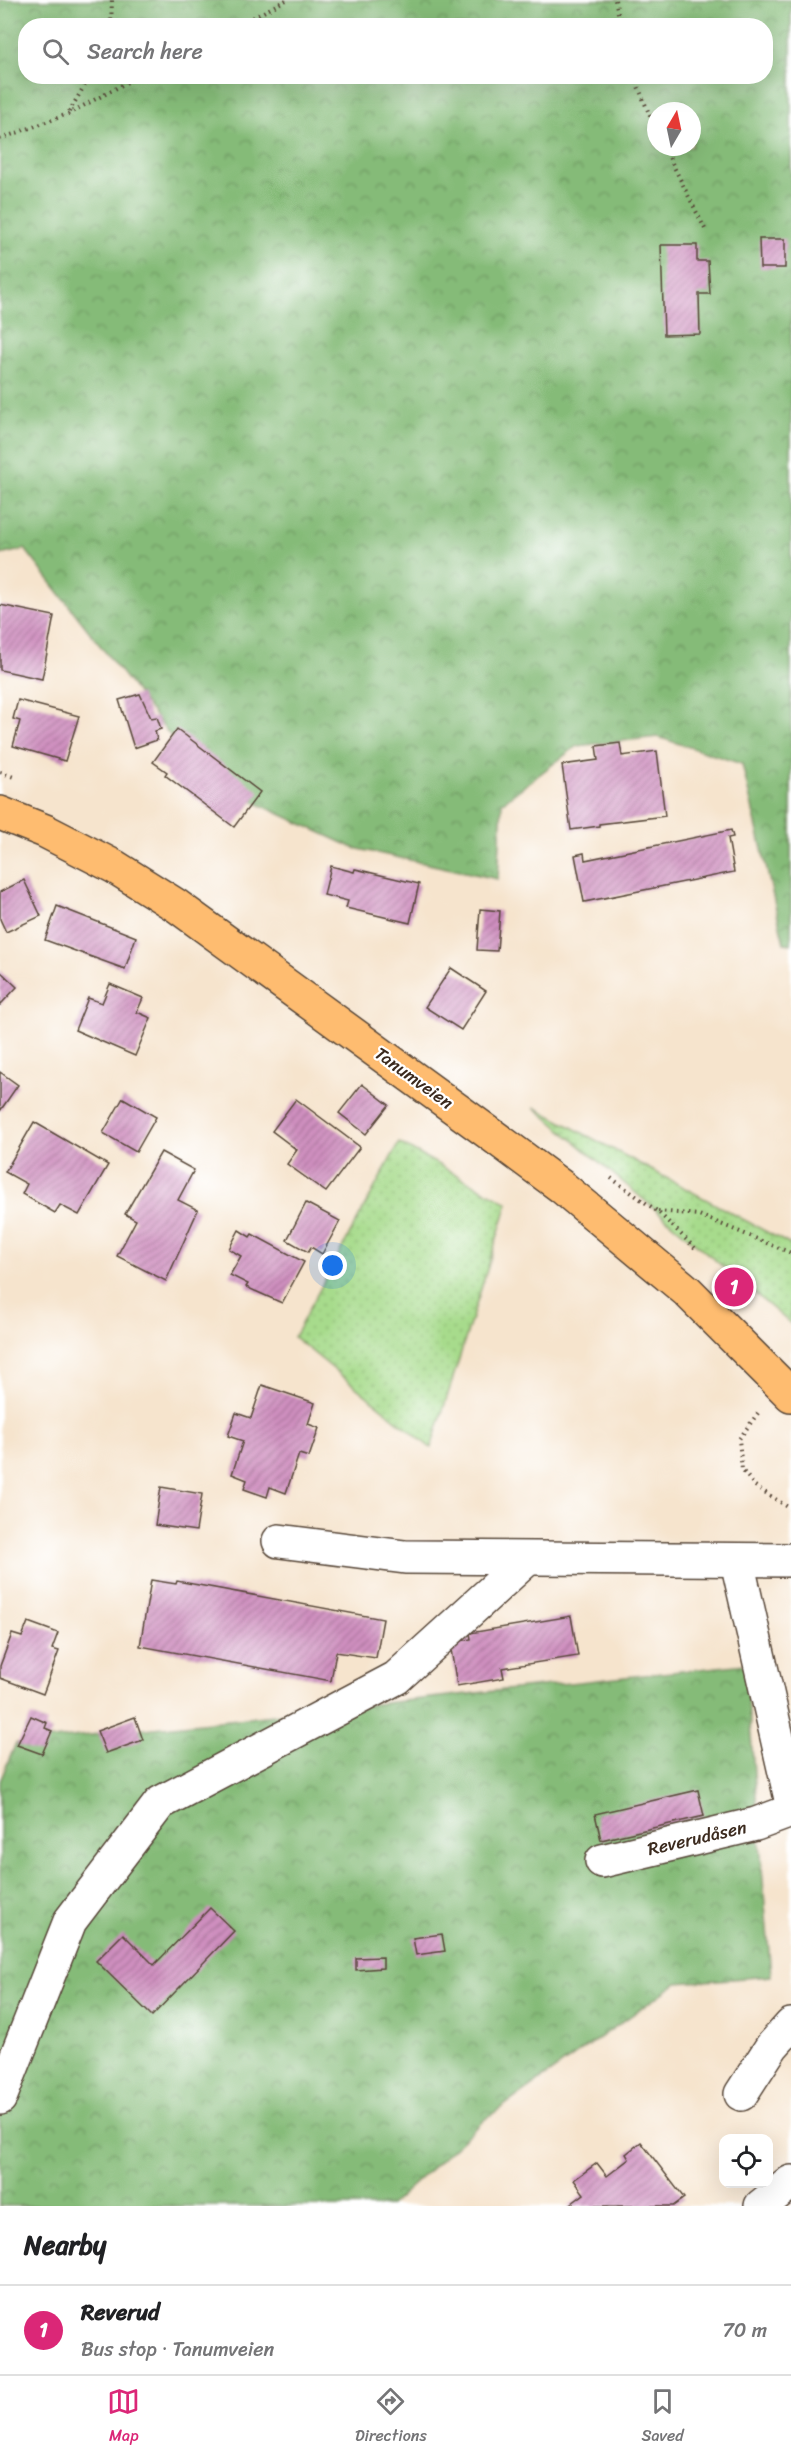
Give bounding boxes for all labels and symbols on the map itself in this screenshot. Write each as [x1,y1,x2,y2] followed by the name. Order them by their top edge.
[647,102,701,156] north arrow
[368,1038,461,1118] street label: Tanumveien
[318,1251,347,1280] your location
[714,1264,754,1310] pin: 1
[644,1811,750,1865] street label: Reverudåsen

